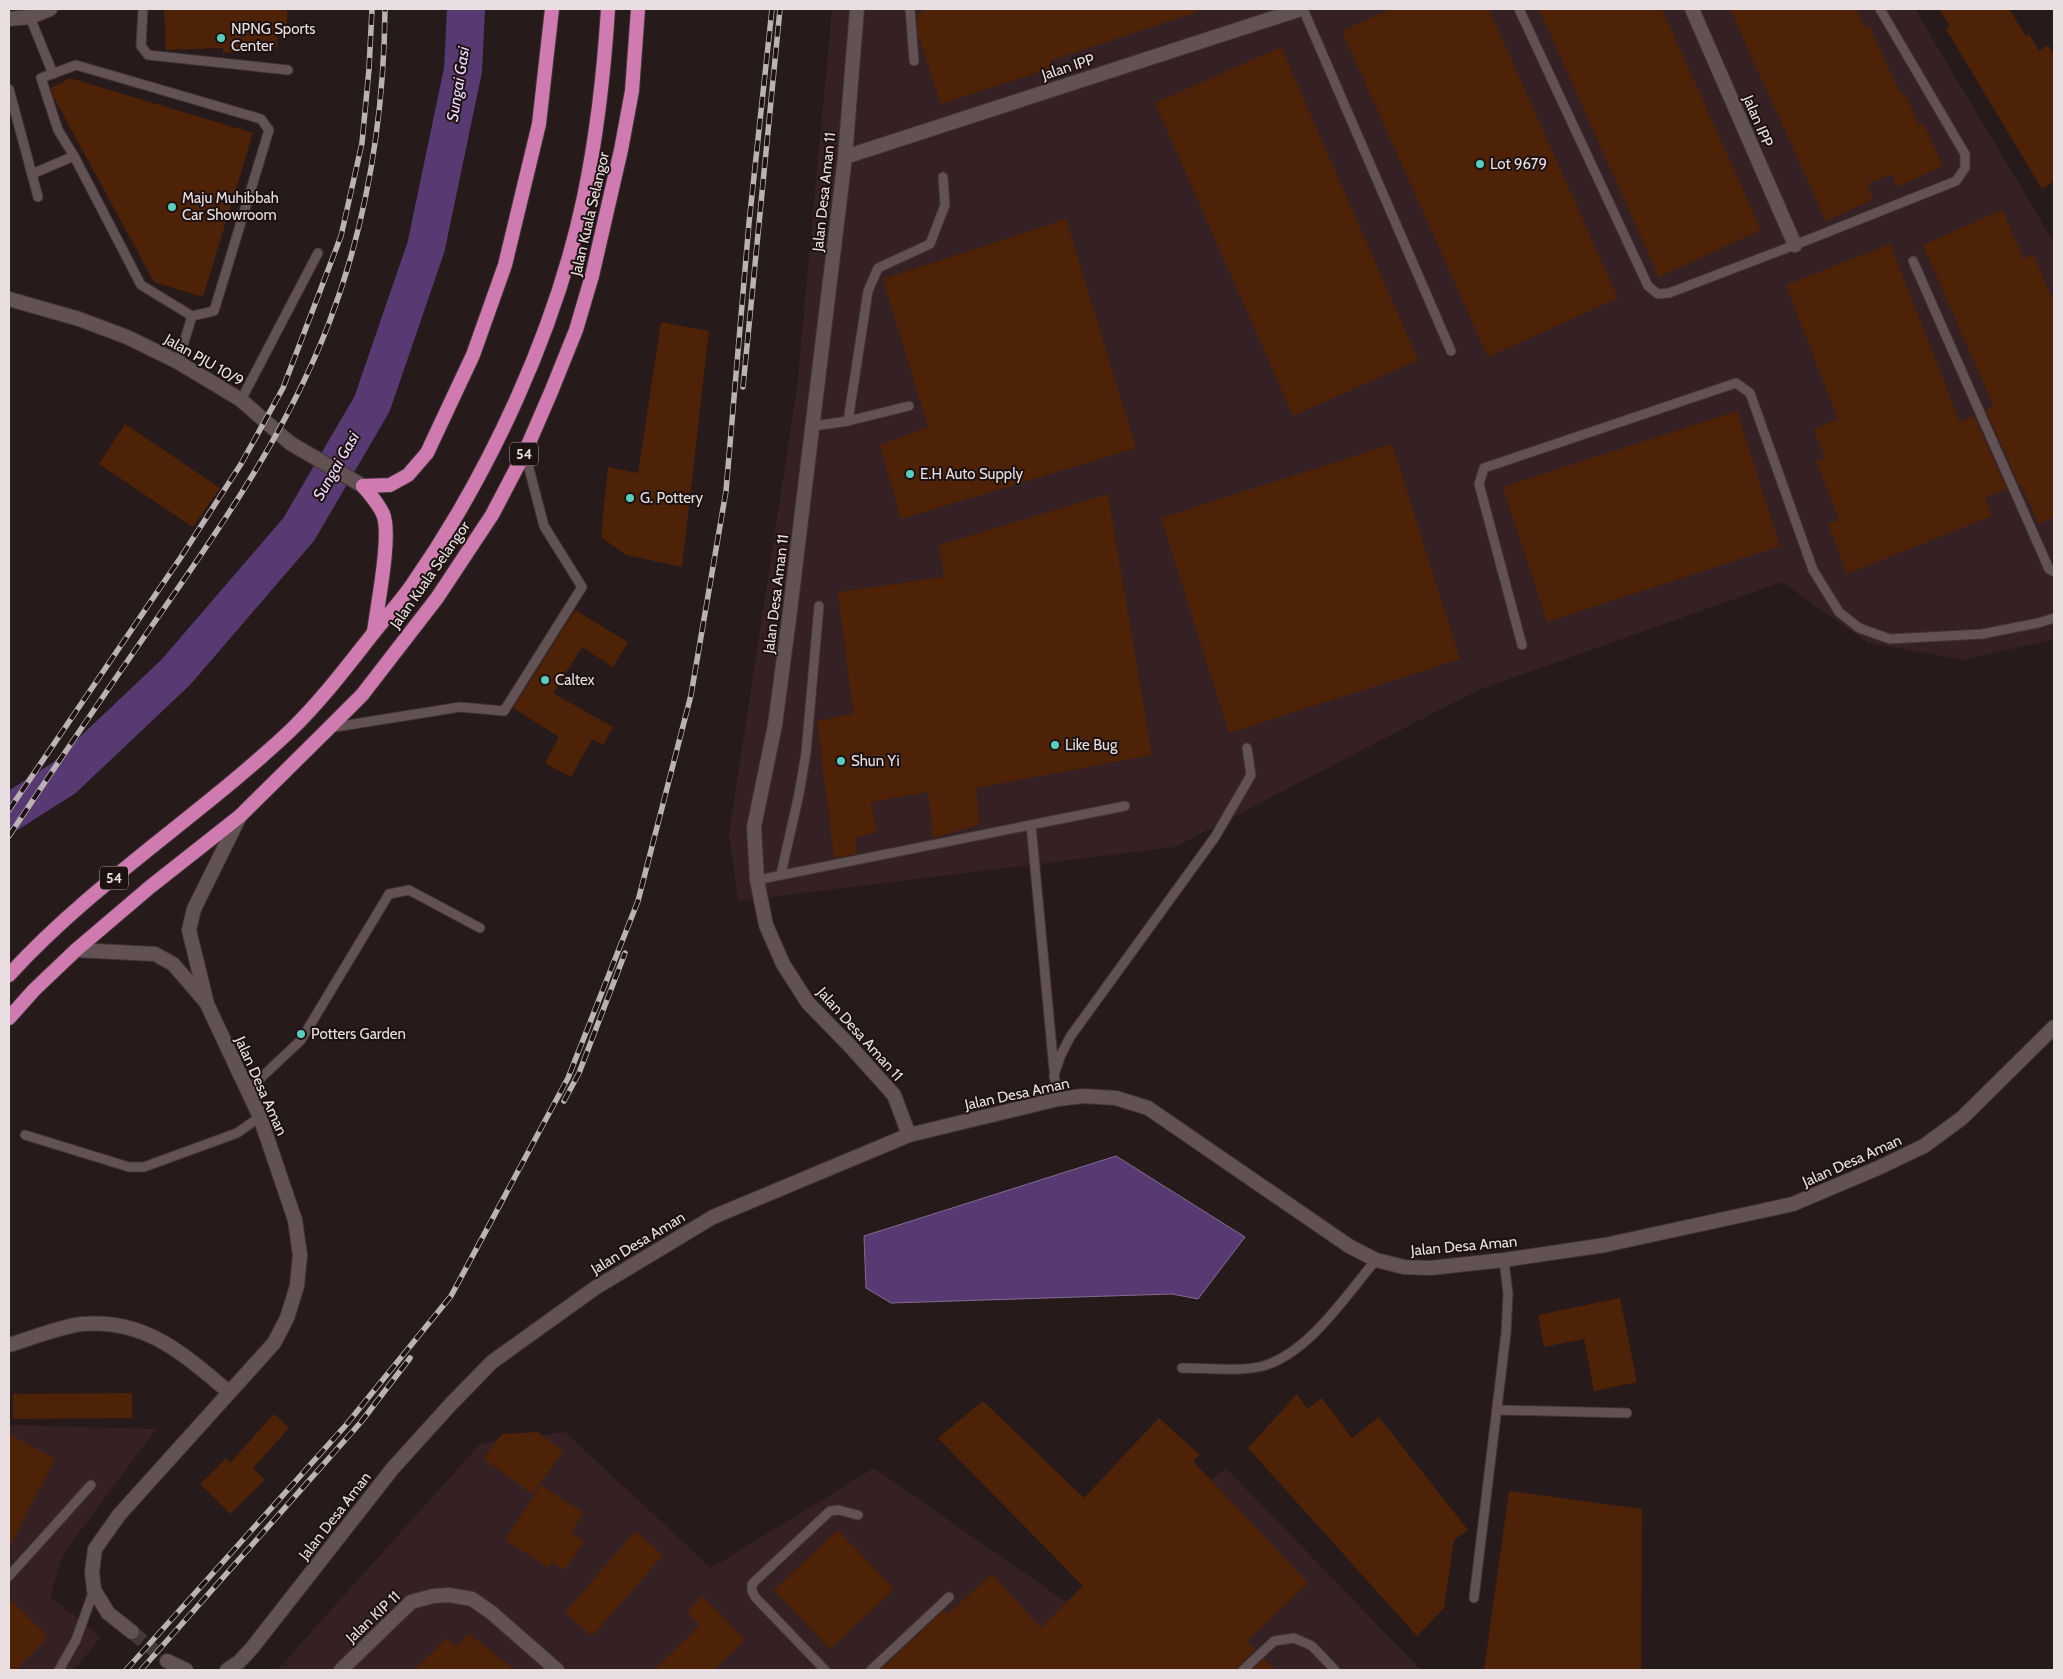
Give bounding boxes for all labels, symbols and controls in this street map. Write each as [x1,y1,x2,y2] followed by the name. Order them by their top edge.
[231,20,315,55] place label: NPNG Sports Center
[215,32,227,44] marker: NPNG Sports Center
[443,45,473,123] water label: Sungai Gasi
[1038,50,1097,84] street label: Jalan IPP
[1739,92,1777,150] street label: Jalan IPP
[809,131,839,254] street label: Jalan Desa Aman 11
[567,150,613,279] street label: Jalan Kuala Selangor
[1490,155,1547,173] place label: Lot 9679
[1474,158,1486,170] marker: Lot 9679
[182,189,279,224] place label: Maju Muhibbah Car Showroom
[166,201,178,213] marker: Maju Muhibbah Car Showroom
[160,330,247,390] street label: Jalan PJU 10/9
[309,428,363,503] water label: Sungai Gasi
[510,442,538,466] road number: 54
[920,465,1024,483] place label: E.H Auto Supply
[904,468,916,480] marker: E.H Auto Supply
[640,489,704,507] place label: G. Pottery
[624,492,636,504] marker: G. Pottery
[386,518,474,633] street label: Jalan Kuala Selangor
[760,533,792,656] street label: Jalan Desa Aman 11
[555,671,595,689] place label: Caltex
[539,674,551,686] marker: Caltex
[1065,736,1118,754] place label: Like Bug
[1049,739,1061,751] marker: Like Bug
[851,752,900,770] place label: Shun Yi
[835,755,847,767] marker: Shun Yi
[100,866,128,890] road number: 54
[813,983,907,1085] street label: Jalan Desa Aman 11
[311,1025,406,1043] place label: Potters Garden
[295,1028,307,1040] marker: Potters Garden
[231,1033,291,1138] street label: Jalan Desa Aman
[962,1074,1071,1114] street label: Jalan Desa Aman
[1799,1131,1904,1191] street label: Jalan Desa Aman
[587,1208,688,1279] street label: Jalan Desa Aman
[1409,1232,1518,1260] street label: Jalan Desa Aman
[294,1468,375,1564] street label: Jalan Desa Aman
[341,1587,404,1647] street label: Jalan KIP 11

